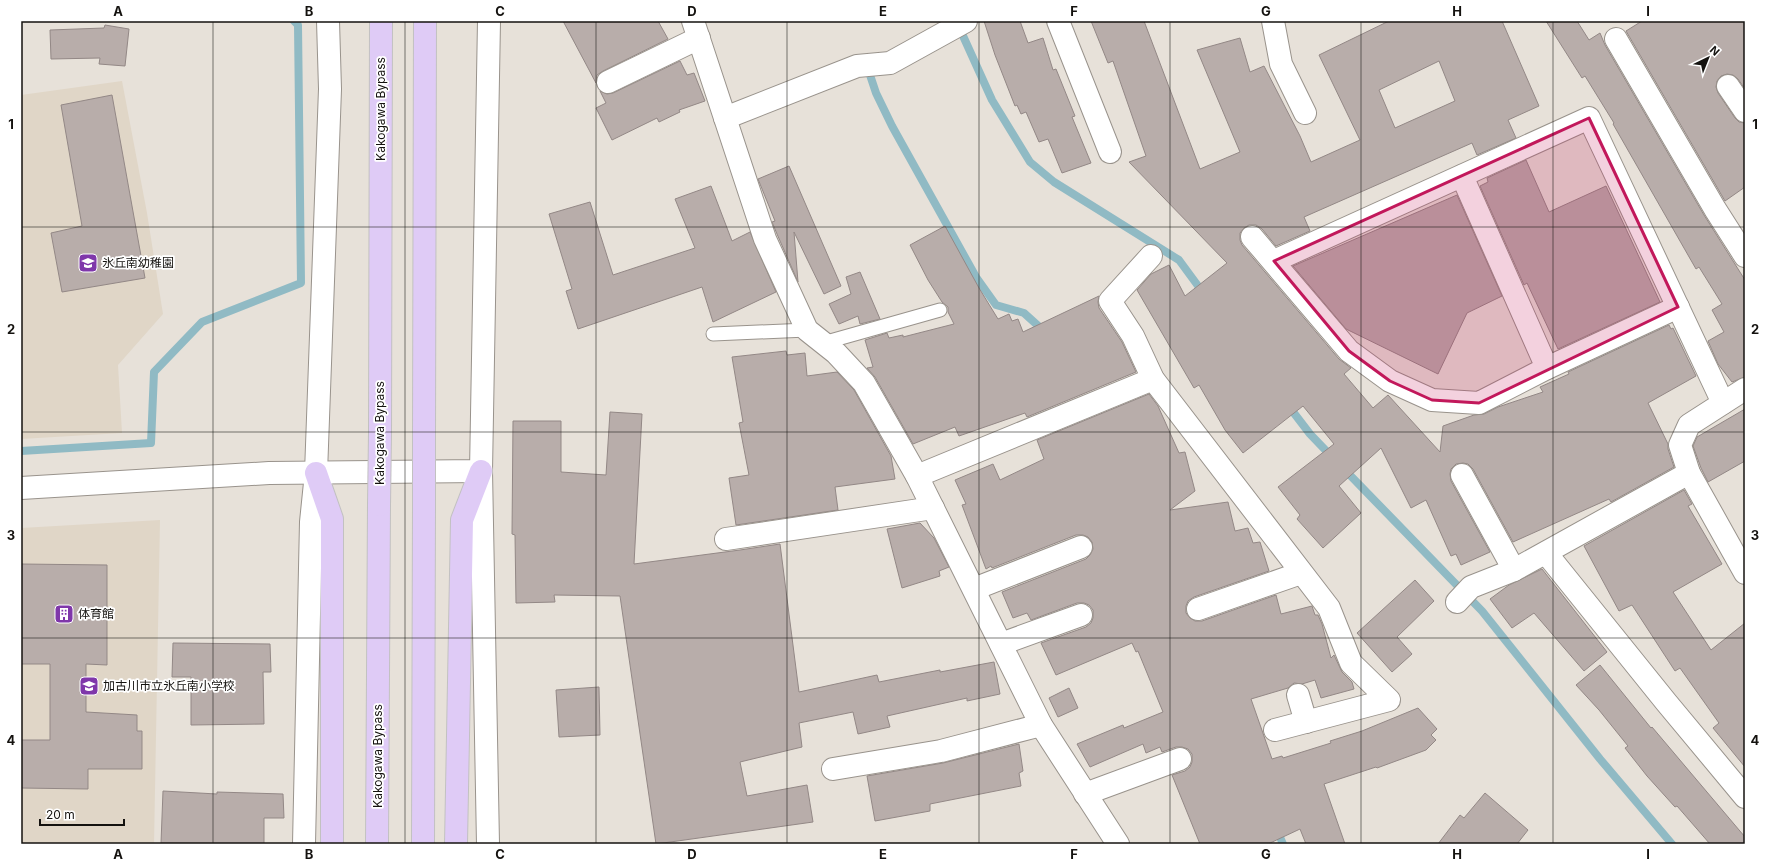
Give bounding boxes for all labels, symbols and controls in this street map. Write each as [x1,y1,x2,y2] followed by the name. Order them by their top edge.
[113,3,123,19] text: A
[305,3,314,19] text: B
[495,3,505,19] text: C
[687,3,697,19] text: D
[879,3,887,19] text: E
[1070,3,1078,19] text: F
[1261,3,1271,19] text: G
[1452,3,1462,19] text: H
[1646,3,1650,19] text: I
[1688,38,1728,78] north arrow
[1707,43,1723,59] text: N
[373,57,388,161] street label: Kakogawa Bypass
[8,116,14,132] text: 1
[1752,116,1758,132] text: 1
[77,252,99,274] school or university icon: 氷丘南幼稚園
[102,255,174,270] place label: 氷丘南幼稚園
[7,321,15,337] text: 2
[1751,321,1759,337] text: 2
[372,381,387,485] street label: Kakogawa Bypass
[7,527,15,543] text: 3
[1751,527,1759,543] text: 3
[53,603,75,625] building icon: 体育館
[78,606,114,621] place label: 体育館
[78,675,100,697] school or university icon: 加古川市立氷丘南小学校
[103,678,235,693] place label: 加古川市立氷丘南小学校
[370,704,385,808] street label: Kakogawa Bypass
[7,732,16,748] text: 4
[1751,732,1760,748] text: 4
[40,801,124,827] scale bar
[46,807,75,822] text: 20 m
[113,846,123,862] text: A
[305,846,314,862] text: B
[495,846,505,862] text: C
[687,846,697,862] text: D
[879,846,887,862] text: E
[1070,846,1078,862] text: F
[1261,846,1271,862] text: G
[1452,846,1462,862] text: H
[1646,846,1650,862] text: I

